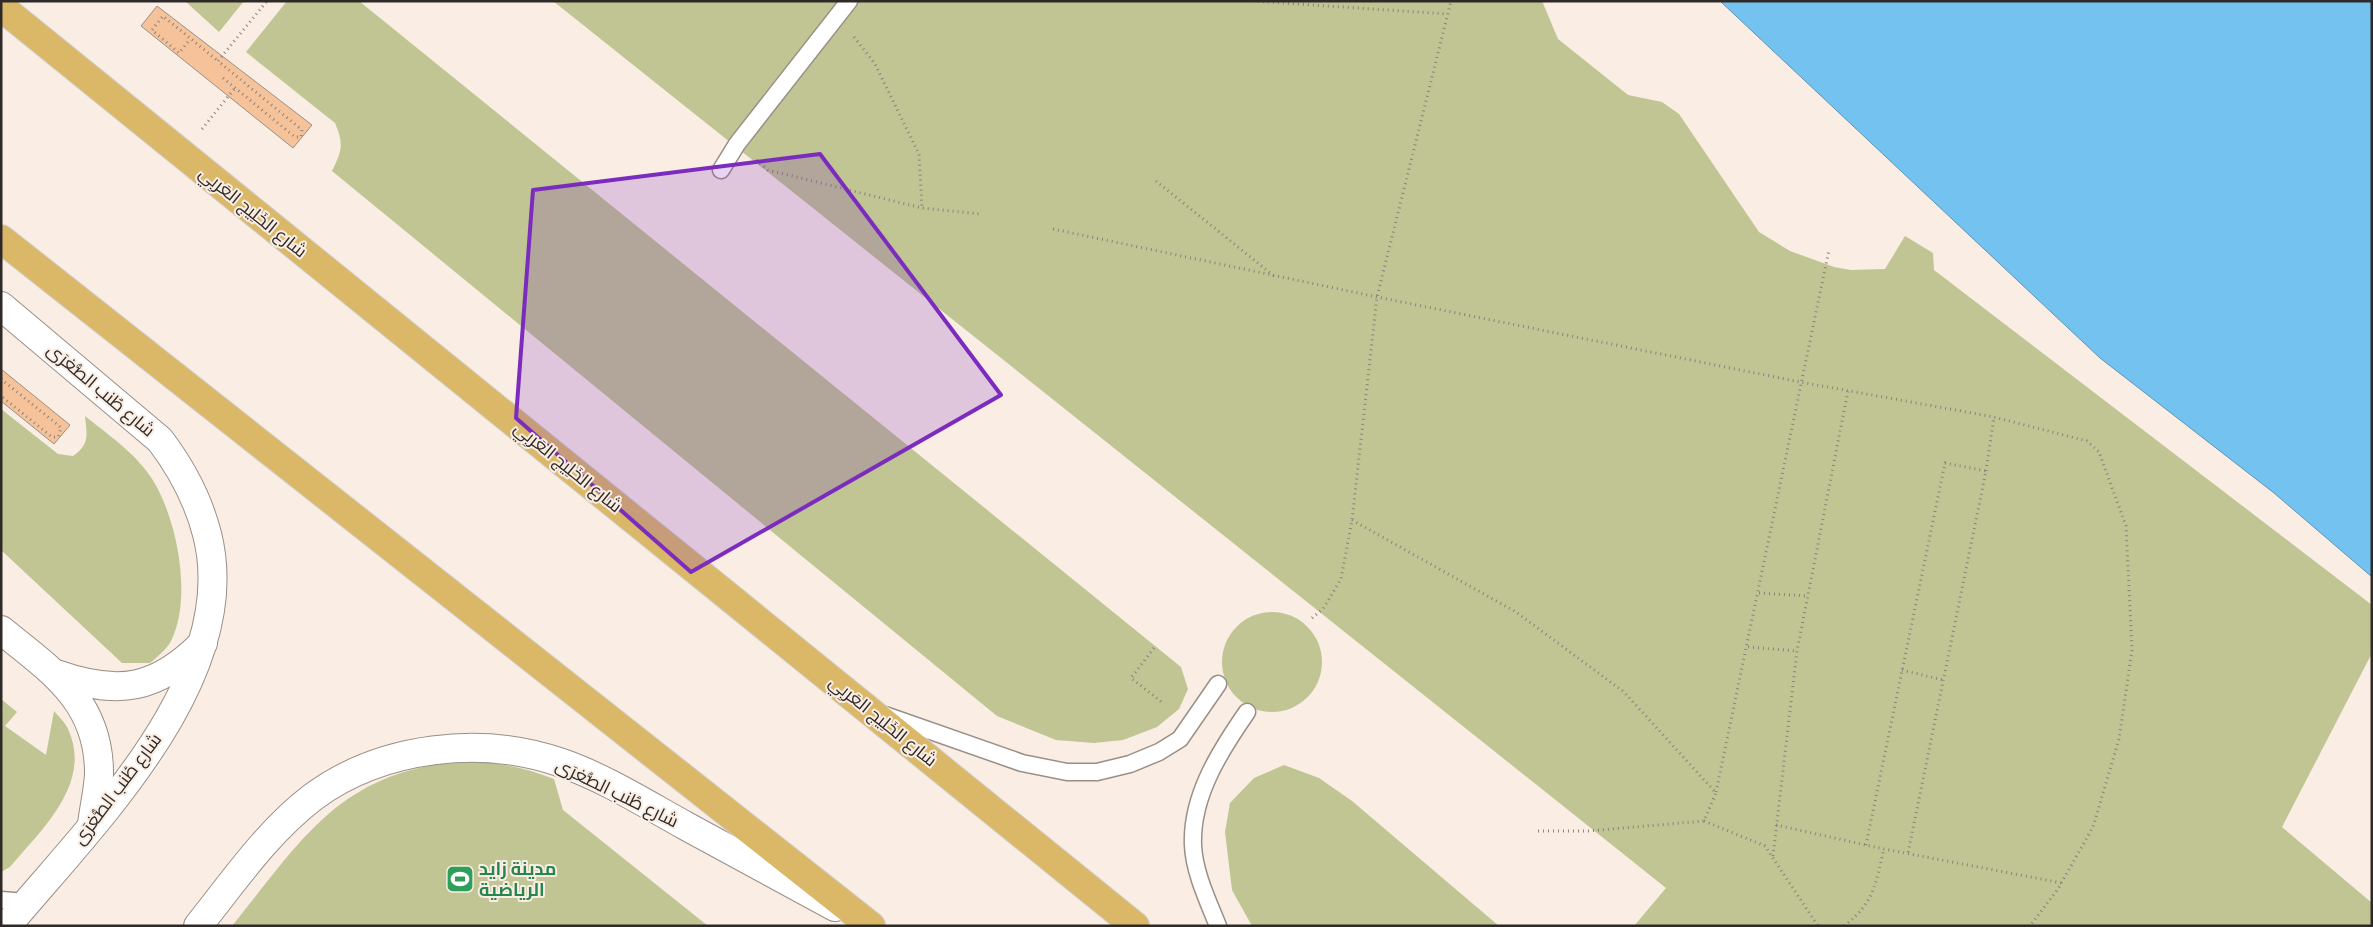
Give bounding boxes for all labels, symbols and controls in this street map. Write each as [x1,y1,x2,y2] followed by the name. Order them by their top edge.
[193,161,312,265] street label: شارع الخَلِيج العَربِي
[42,338,160,442] street label: شارع طُنب الصُّغرَى
[508,416,627,520] street label: شارع الخَلِيج العَربِي
[823,670,942,774] street label: شارع الخَلِيج العَربِي
[67,728,167,850] street label: شارع طُنب الصُّغرَى
[552,753,682,833] street label: شارع طُنب الصُّغرَى
[479,857,556,901] place label: مدينة زايد الرياضية
[445,864,475,894] sports icon: مدينة زايد الرياضية

